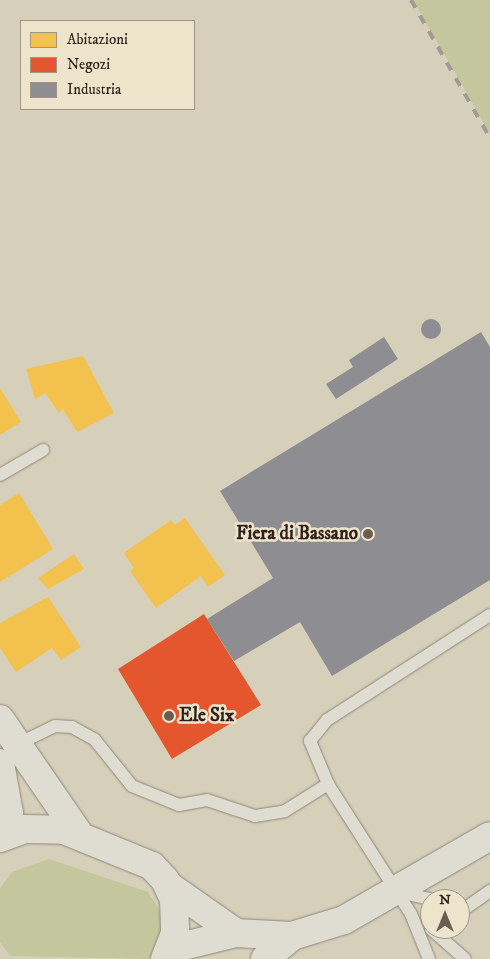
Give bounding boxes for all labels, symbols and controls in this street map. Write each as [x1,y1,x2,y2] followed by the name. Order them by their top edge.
[20,20,195,110] legend
[67,30,128,49] text: Abitazioni
[67,55,110,74] text: Negozi
[67,80,121,99] text: Industria
[236,523,358,545] place label: Fiera di Bassano
[362,528,374,540] marker: Fiera di Bassano
[179,705,234,727] place label: Ele Six
[163,710,175,722] marker: Ele Six
[420,889,470,939] north arrow
[439,891,451,909] text: N

